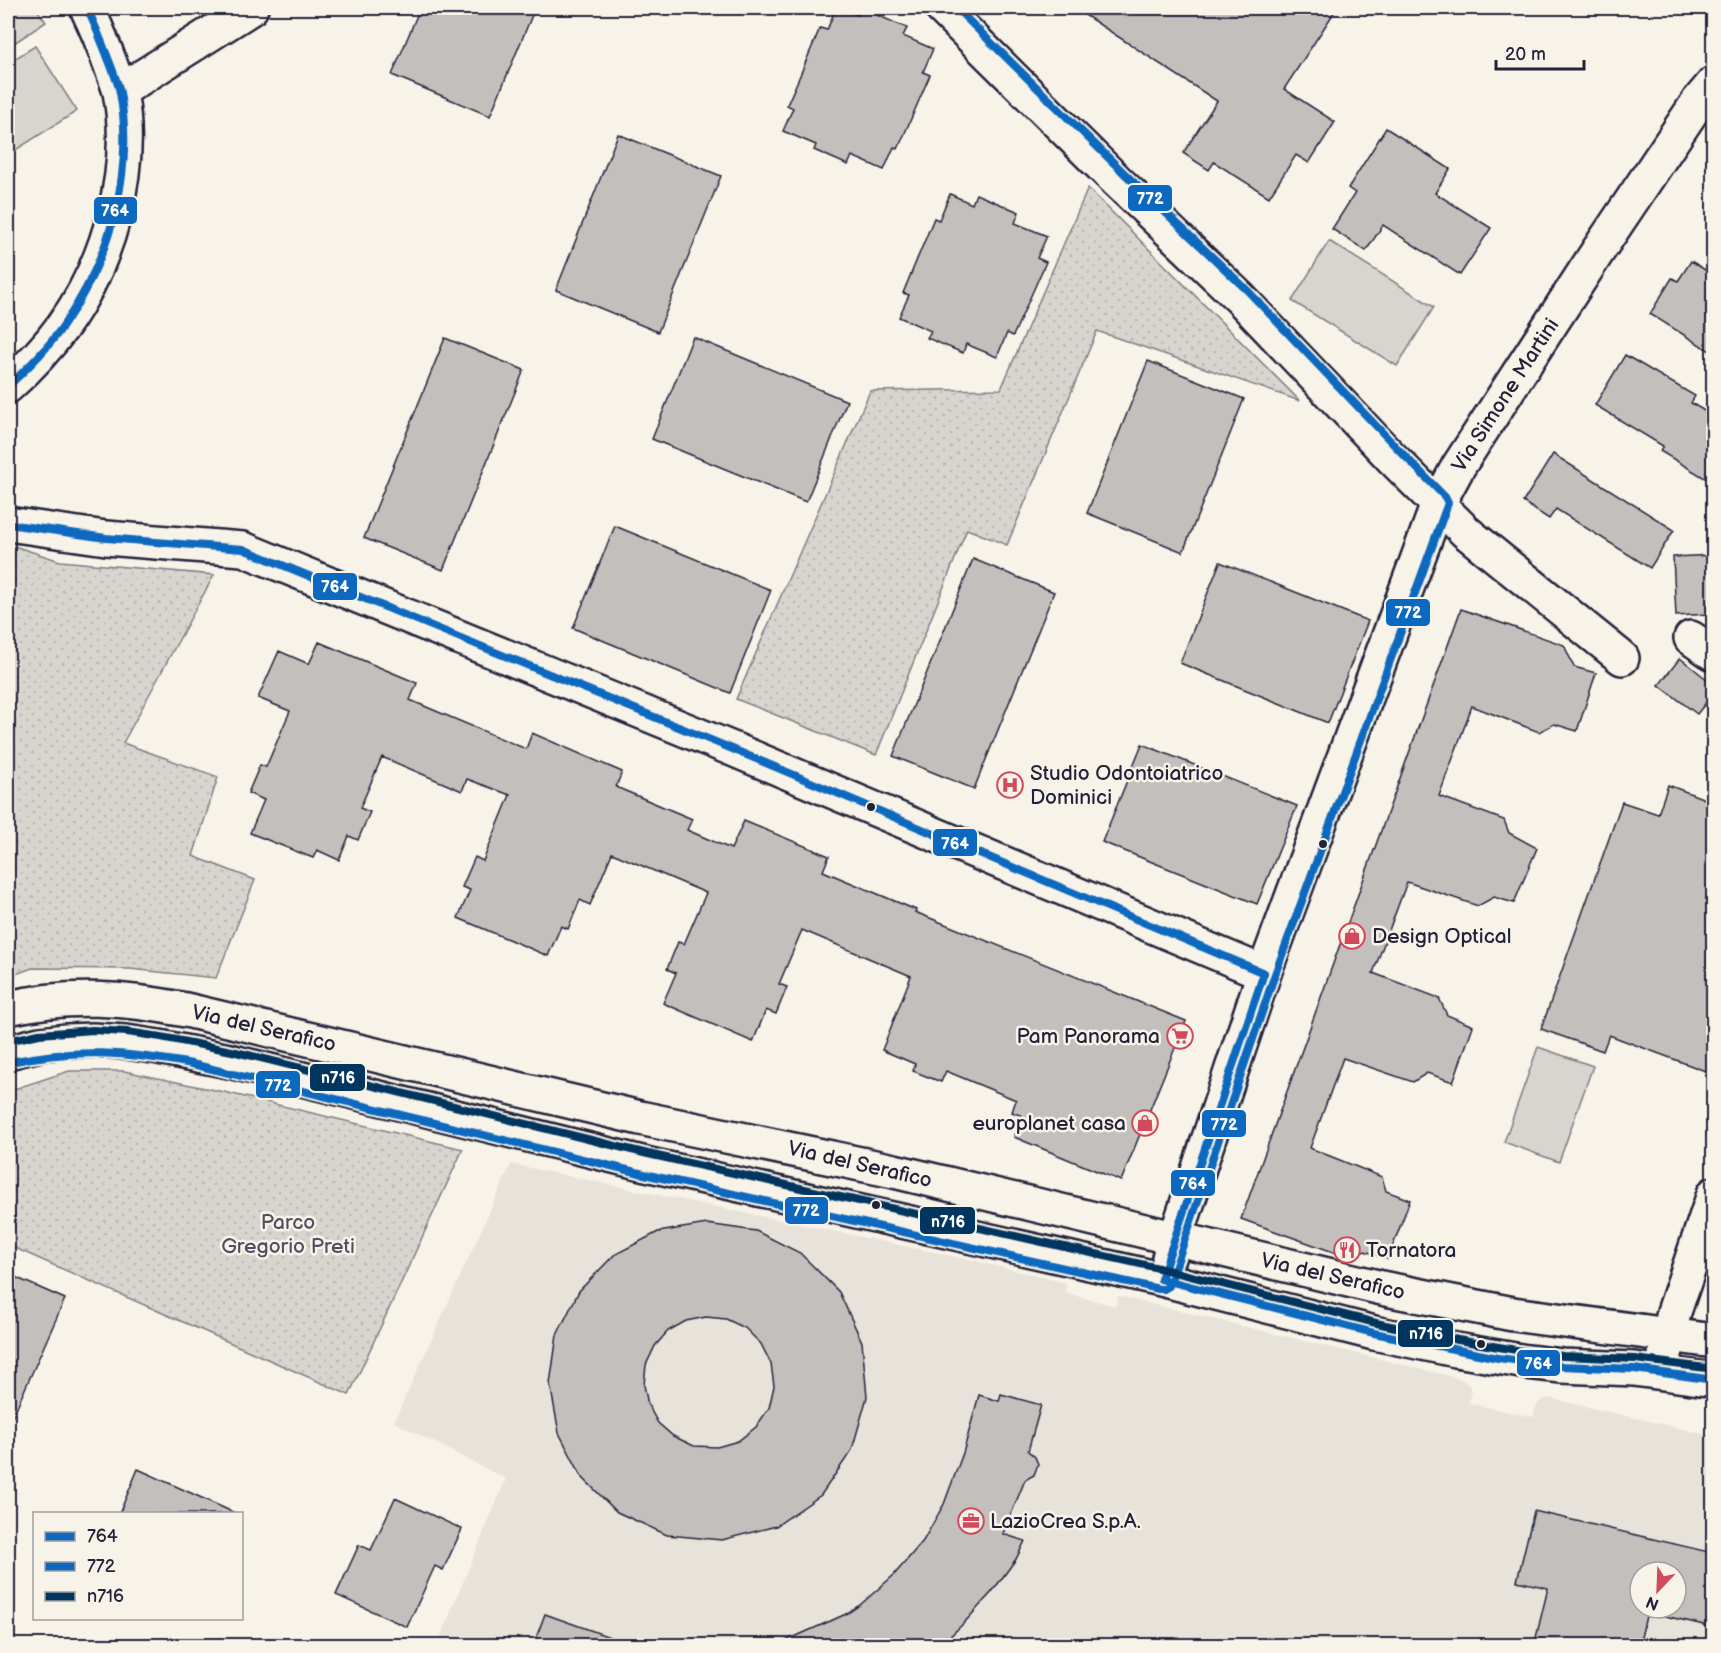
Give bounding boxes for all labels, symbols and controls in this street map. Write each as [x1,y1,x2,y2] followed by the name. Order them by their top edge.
[1496,33,1584,71] scale bar
[1505,44,1546,65] text: 20 m
[1127,184,1173,212] line badge: 772
[1136,190,1164,209] text: 772
[93,196,138,225] line badge: 764
[101,202,129,221] text: 764
[1447,314,1564,477] street label: Via Simone Martini
[312,572,358,601] line badge: 764
[321,578,349,597] text: 764
[1385,598,1431,627] line badge: 772
[1394,604,1422,623] text: 772
[1030,761,1223,810] place label: Studio Odontoiatrico Dominici
[995,770,1025,800] hospital icon: Studio Odontoiatrico Dominici
[865,801,877,813] unlabelled marker
[932,828,978,857] line badge: 764
[941,835,969,854] text: 764
[1317,838,1329,850] unlabelled marker
[1337,921,1367,951] shop icon: Design Optical
[1372,924,1511,949] place label: Design Optical
[189,1000,339,1057] street label: Via del Serafico
[1165,1021,1195,1051] supermarket icon: Pam Panorama
[1016,1024,1160,1049] place label: Pam Panorama
[309,1063,366,1092] line badge: n716
[321,1069,355,1088] text: n716
[255,1070,301,1099] line badge: 772
[264,1077,292,1096] text: 772
[1130,1108,1160,1138] shop icon: europlanet casa
[1201,1109,1247,1138] line badge: 772
[972,1111,1126,1136] place label: europlanet casa
[1210,1116,1238,1135] text: 772
[785,1136,935,1193] street label: Via del Serafico
[1170,1169,1216,1197] line badge: 764
[1179,1175,1207,1194] text: 764
[784,1196,829,1225] line badge: 772
[870,1199,882,1211] unlabelled marker
[792,1202,820,1221] text: 772
[919,1206,976,1235] line badge: n716
[221,1210,355,1259] park label: Parco Gregorio Preti
[931,1213,965,1232] text: n716
[1332,1235,1362,1265] restaurant icon: Tornatora
[1366,1238,1456,1263] place label: Tornatora
[1258,1248,1408,1305] street label: Via del Serafico
[1397,1319,1454,1348] line badge: n716
[1409,1325,1443,1344] text: n716
[1475,1338,1487,1350] unlabelled marker
[1516,1349,1561,1377] line badge: 764
[1524,1355,1552,1374] text: 764
[956,1506,986,1536] office icon: LazioCrea S.p.A.
[990,1509,1141,1534] place label: LazioCrea S.p.A.
[33,1512,243,1620] legend
[87,1526,118,1547] text: 764
[87,1556,116,1577] text: 772
[1628,1560,1688,1620] north arrow
[87,1586,124,1607] text: n716
[1643,1591,1662,1614] text: N

